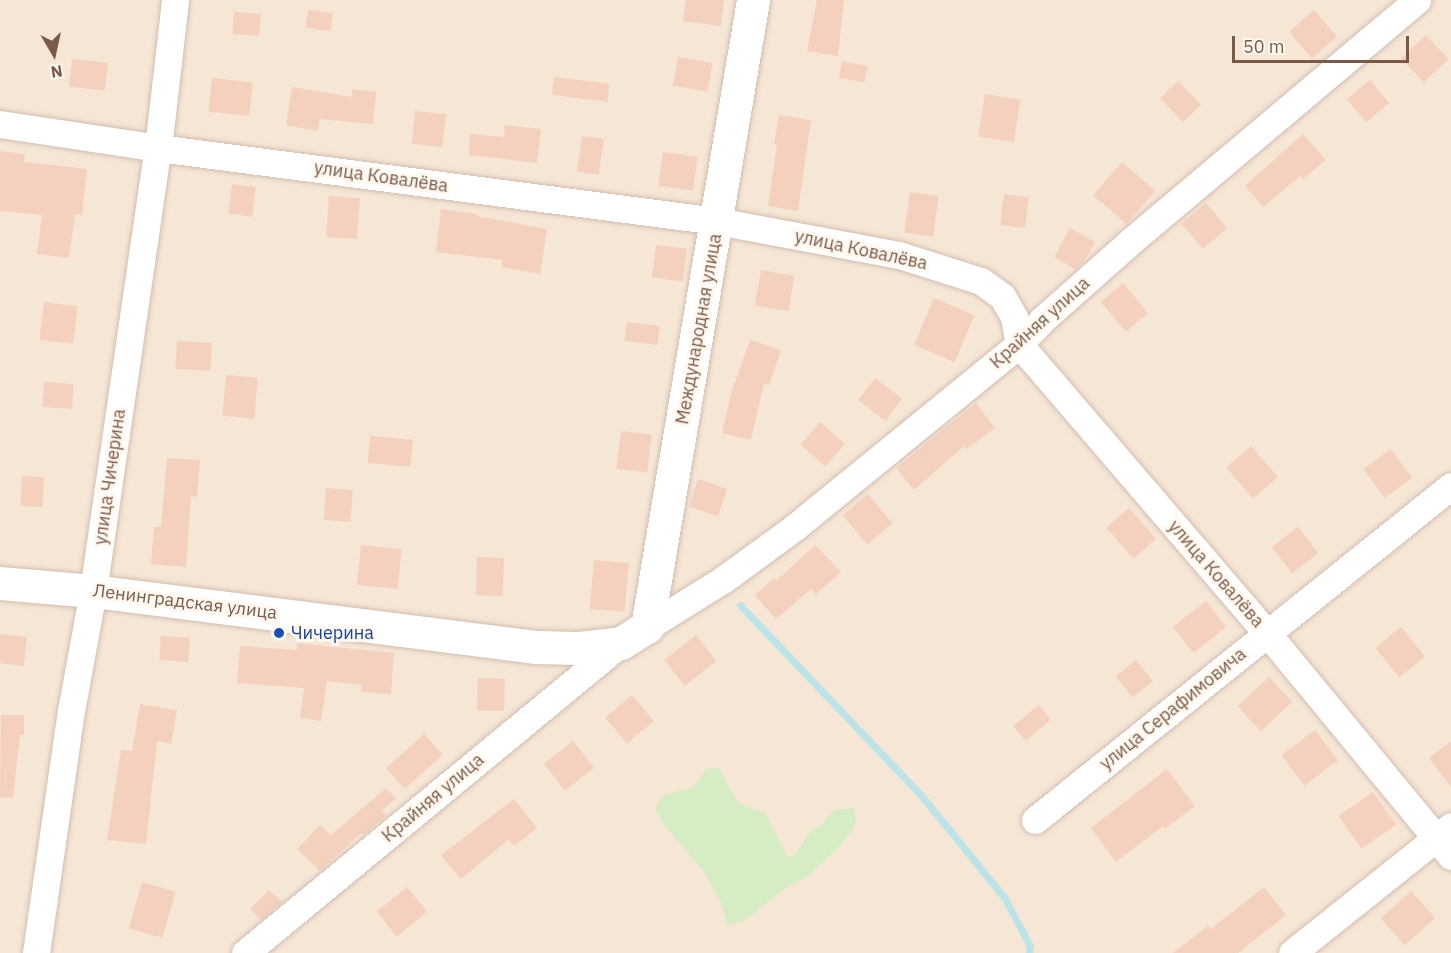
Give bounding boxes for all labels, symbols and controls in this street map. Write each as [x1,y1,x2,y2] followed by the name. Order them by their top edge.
[24,24,84,84] north arrow
[1235,24,1412,62] scale bar
[1243,35,1285,58] text: 50 m
[50,61,64,83] text: N
[313,157,449,197] street label: улица Ковалёва
[793,225,929,275] street label: улица Ковалёва
[672,232,726,426] street label: Международная улица
[986,273,1094,373] street label: Крайняя улица
[90,408,130,546] street label: улица Чичерина
[1164,516,1268,632] street label: улица Ковалёва
[92,580,278,624] street label: Ленинградская улица
[291,622,374,644] place label: Чичерина
[272,626,286,640] marker: Чичерина
[1096,643,1250,775] street label: улица Серафимовича
[378,749,488,847] street label: Крайняя улица

